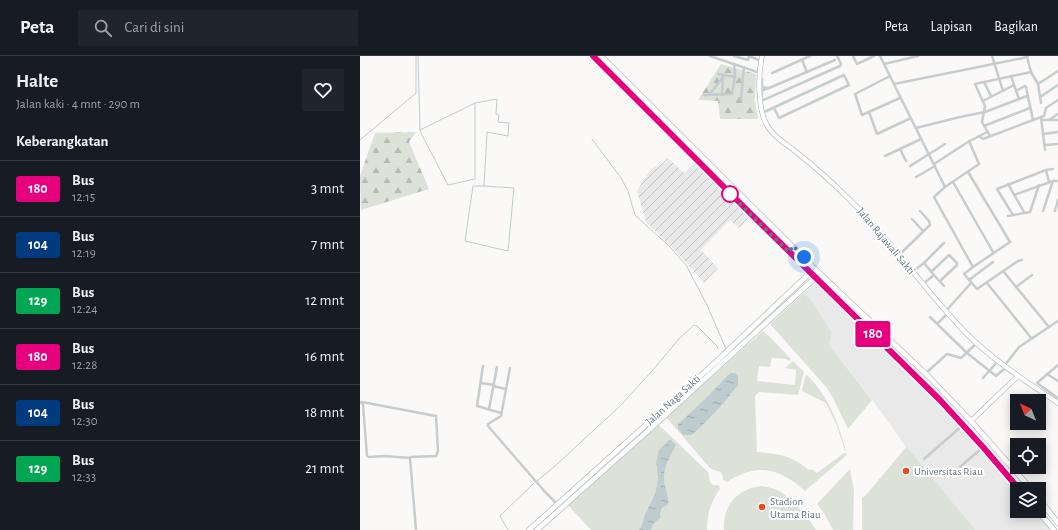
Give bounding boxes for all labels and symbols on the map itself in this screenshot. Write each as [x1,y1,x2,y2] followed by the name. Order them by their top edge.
[721,185,739,203] unlabelled marker
[855,206,917,276] street label: Jalan Rajawali Sakti
[794,247,814,267] your location
[850,321,896,347] line badge: 180
[644,373,702,427] street label: Jalan Naga Sakti
[1010,394,1046,430] north arrow
[901,466,911,476] marker: Universitas Riau
[914,466,983,477] place label: Universitas Riau
[770,496,821,520] place label: Stadion Utama Riau
[757,502,767,512] marker: Stadion Utama Riau

